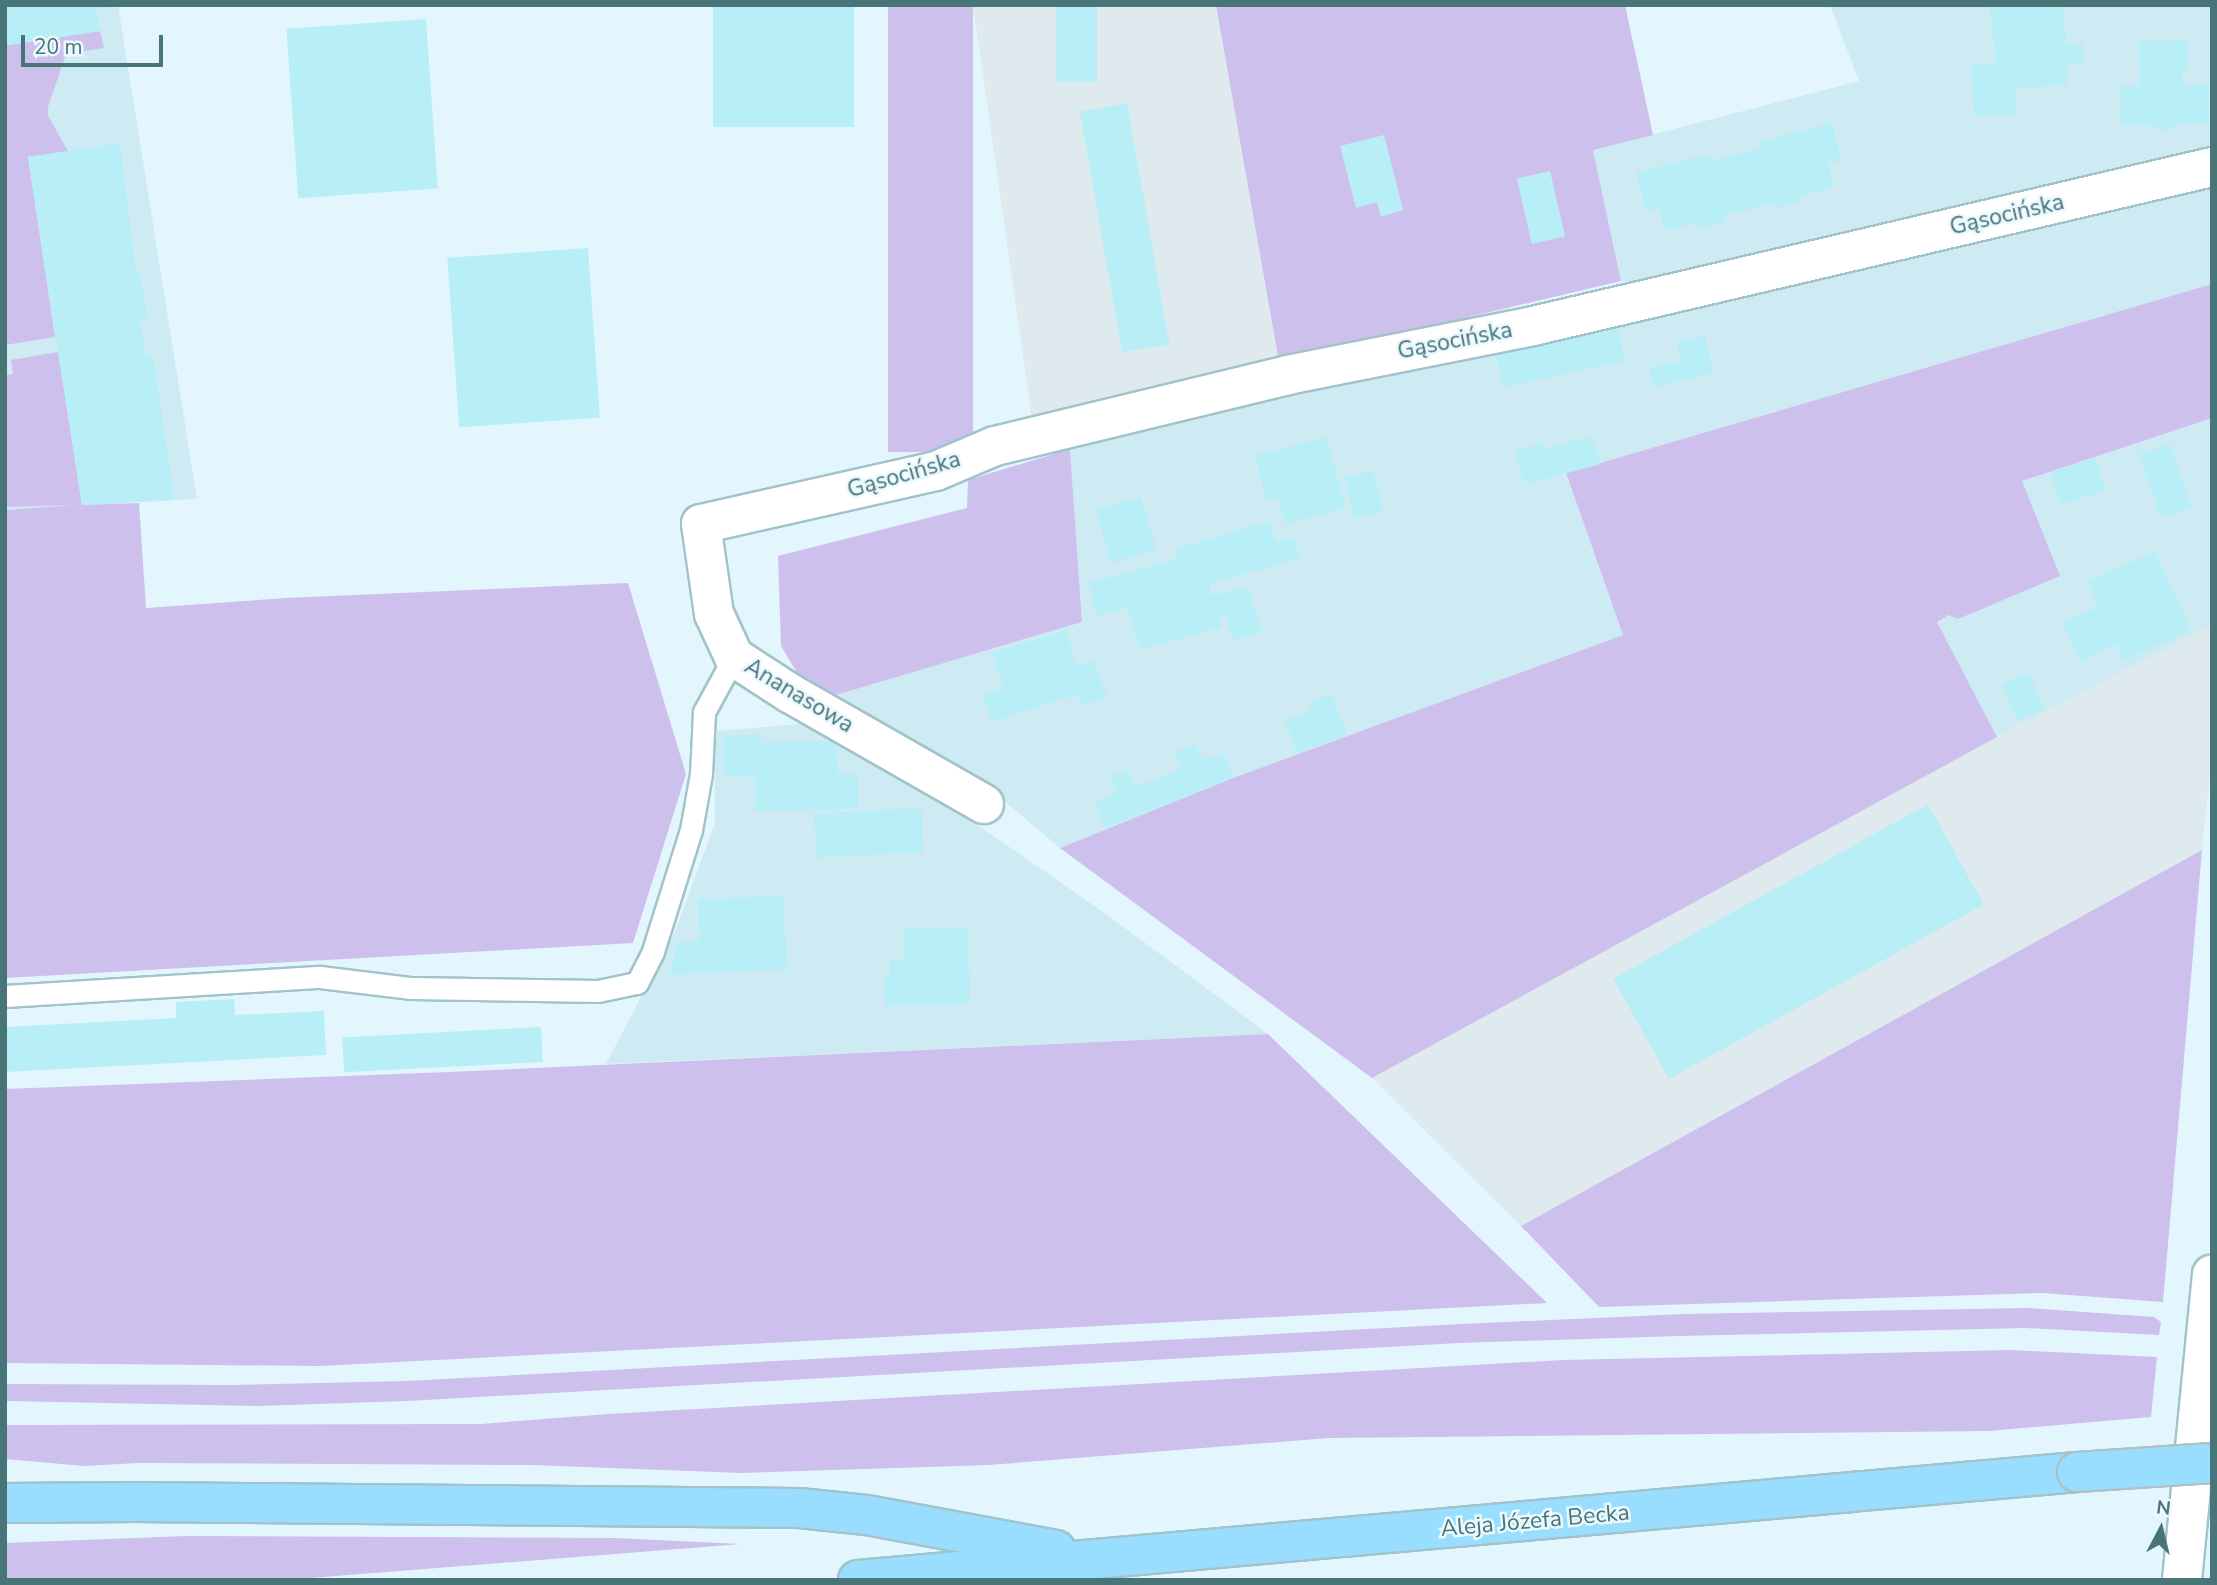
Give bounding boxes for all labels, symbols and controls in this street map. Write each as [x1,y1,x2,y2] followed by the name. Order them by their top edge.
[24,21,166,65] scale bar
[34,33,83,61] text: 20 m
[1947,188,2067,242] street label: Gąsocińska
[1395,316,1515,366] street label: Gąsocińska
[844,446,964,504] street label: Gąsocińska
[739,653,859,739] street label: Ananasowa
[2126,1494,2196,1564] north arrow
[2155,1494,2172,1522] text: N
[1439,1499,1631,1543] street label: Aleja Józefa Becka

